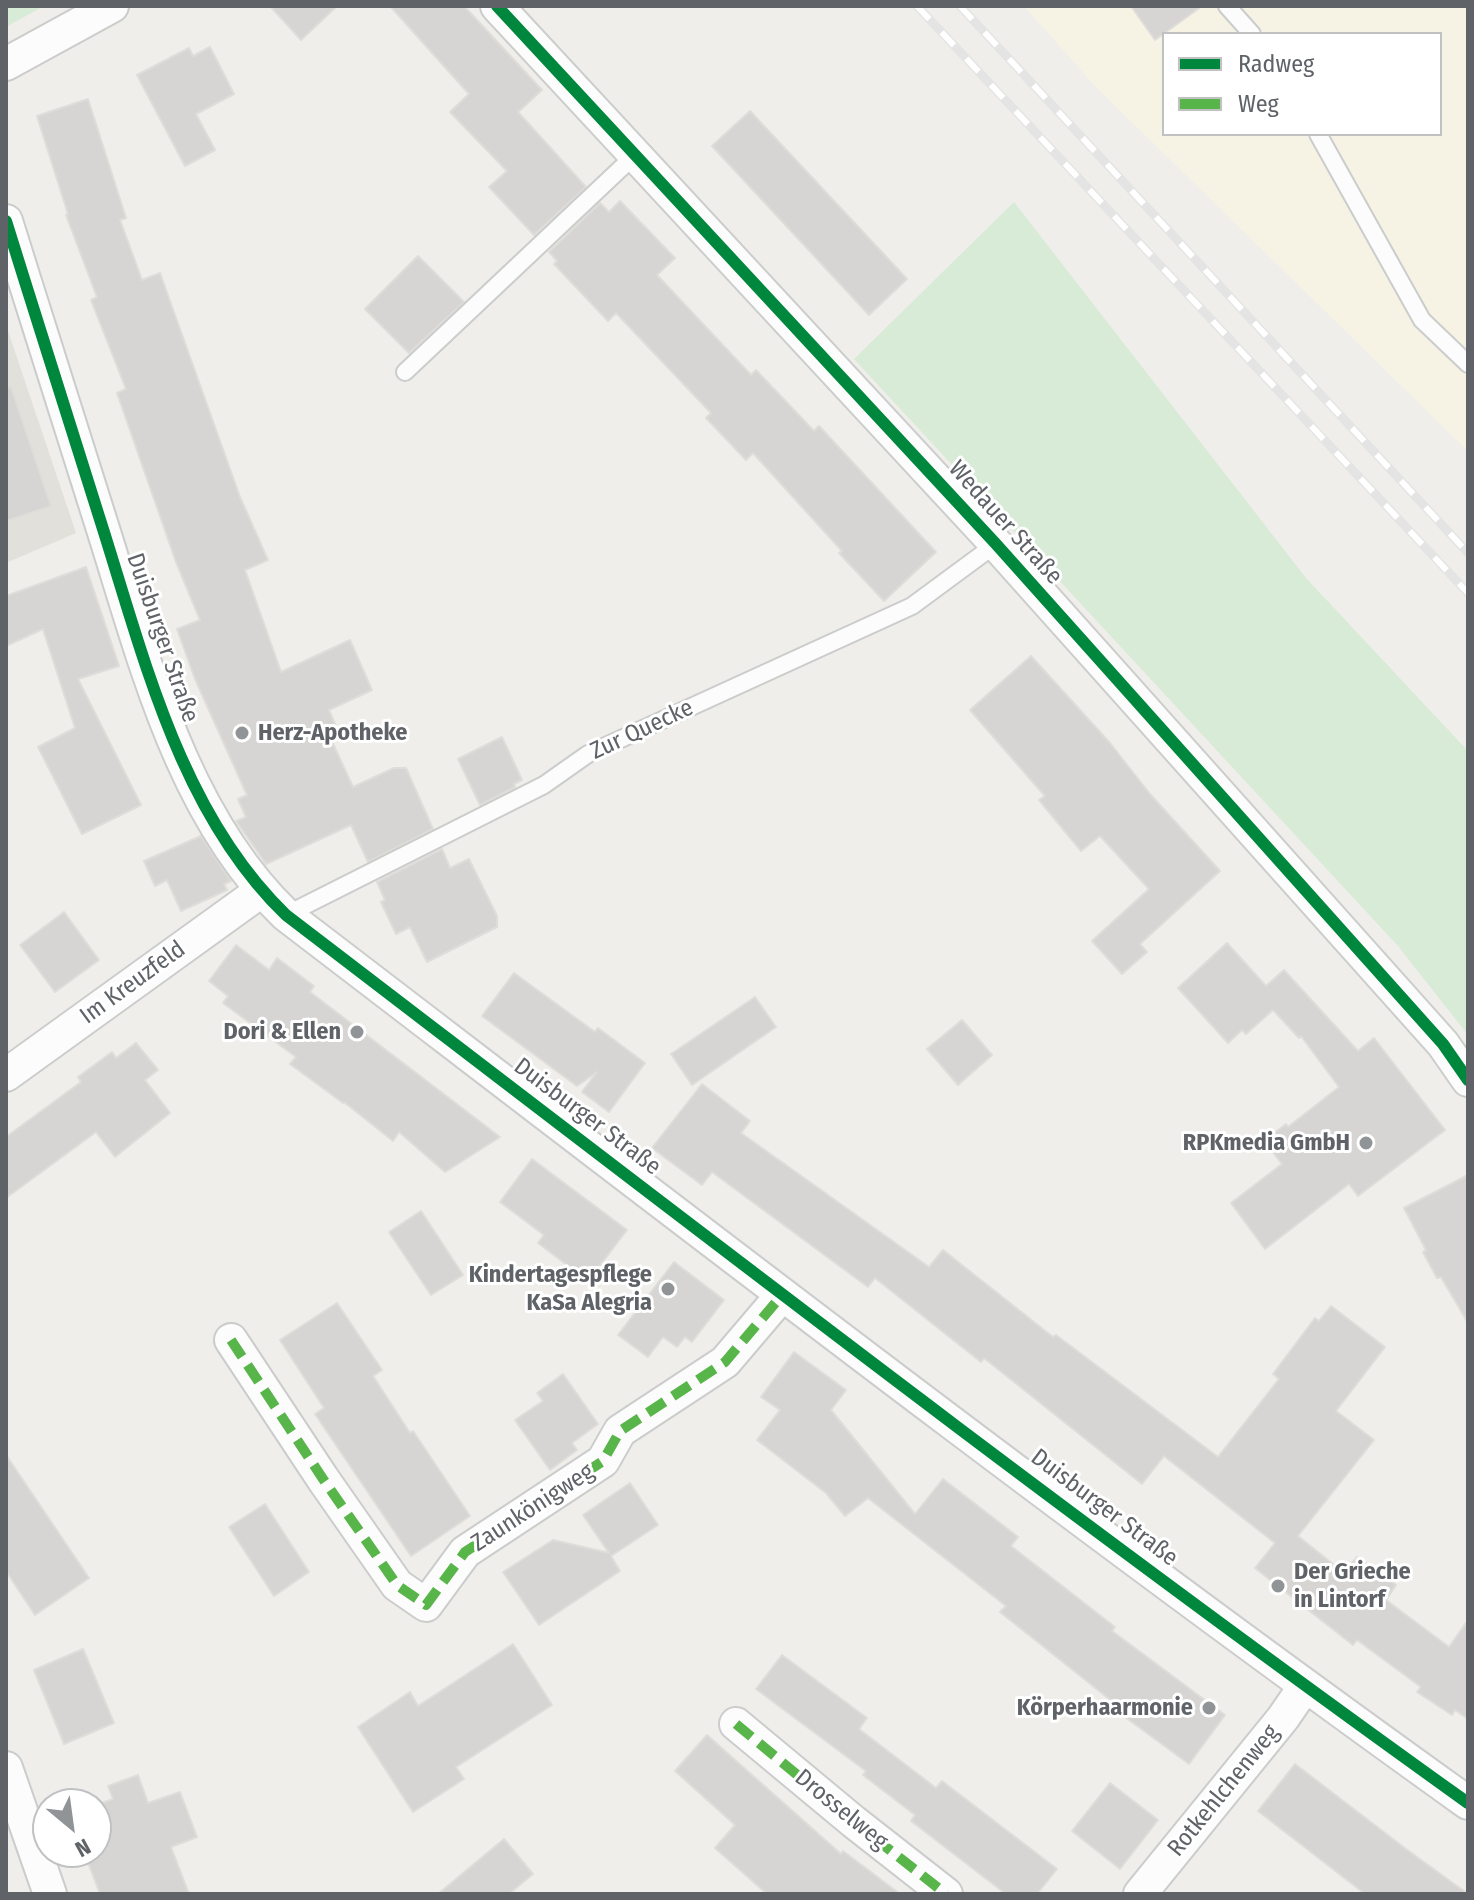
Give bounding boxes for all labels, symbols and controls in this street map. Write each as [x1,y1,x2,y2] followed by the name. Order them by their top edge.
[1162,32,1442,136] legend
[1238,50,1314,78] text: Radweg
[1238,90,1279,118] text: Weg
[942,455,1068,591] street label: Wedauer Straße
[120,550,204,726] street label: Duisburger Straße
[586,694,698,766] street label: Zur Quecke
[258,719,407,747] place label: Herz-Apotheke
[233,724,251,742] marker: Herz-Apotheke
[75,935,191,1031] street label: Im Kreuzfeld
[223,1018,341,1046] place label: Dori & Ellen
[348,1023,366,1041] marker: Dori & Ellen
[508,1052,666,1182] street label: Duisburger Straße
[1183,1129,1350,1157] place label: RPKmedia GmbH
[1357,1134,1375,1152] marker: RPKmedia GmbH
[469,1261,652,1317] place label: Kindertagespflege KaSa Alegria
[659,1280,677,1298] marker: Kindertagespflege KaSa Alegria
[1025,1443,1183,1573] street label: Duisburger Straße
[466,1458,600,1558] street label: Zaunkönigweg
[1294,1558,1411,1614] place label: Der Grieche in Lintorf
[1269,1577,1287,1595] marker: Der Grieche in Lintorf
[1017,1694,1193,1722] place label: Körperhaarmonie
[1200,1699,1218,1717] marker: Körperhaarmonie
[1162,1719,1286,1863] street label: Rotkehlchenweg
[789,1764,893,1856] street label: Drosselweg
[32,1788,112,1868] north arrow
[71,1833,95,1863] text: N

